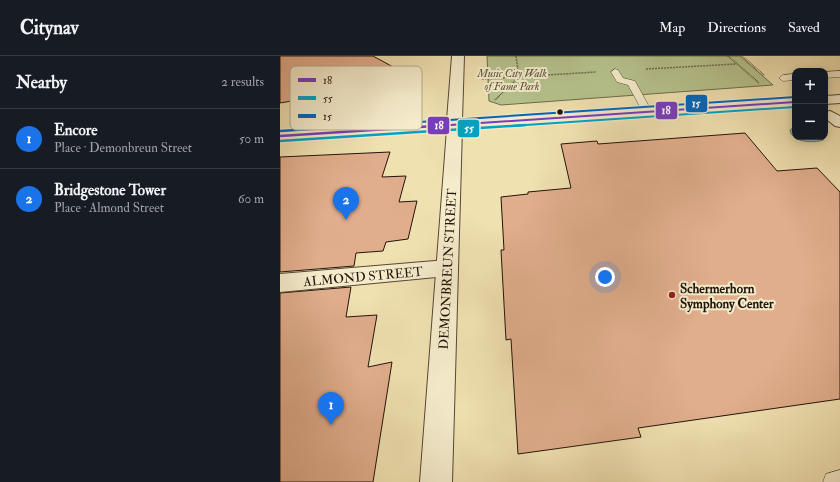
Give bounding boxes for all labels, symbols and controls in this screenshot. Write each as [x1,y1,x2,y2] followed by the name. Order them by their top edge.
[20,16,79,40] text: Citynav
[659,19,685,36] text: Map
[707,19,766,36] text: Directions
[788,19,820,36] text: Saved
[290,66,422,130] legend
[476,67,547,93] park label: Music City Walk of Fame Park
[792,68,828,140] map controls
[792,68,828,104] button: +
[16,72,67,93] text: Nearby
[221,74,264,90] text: 2 results
[323,74,332,87] text: 18
[323,92,333,105] text: 55
[685,94,708,113] line badge: 15
[692,97,701,110] text: 15
[655,101,678,120] line badge: 18
[661,104,671,117] text: 18
[792,104,828,140] button: −
[555,107,565,117] unlabelled marker
[323,110,332,123] text: 15
[427,116,450,135] line badge: 18
[434,119,444,132] text: 18
[457,119,480,138] line badge: 55
[54,121,98,140] text: Encore
[464,122,474,135] text: 55
[27,131,31,147] text: 1
[239,131,264,147] text: 50 m
[54,140,192,156] text: Place · Demonbreun Street
[54,181,166,200] text: Bridgestone Tower
[333,187,359,220] pin: 2
[436,188,460,350] street label: DEMONBREUN STREET
[26,191,32,207] text: 2
[238,191,264,207] text: 60 m
[54,200,164,216] text: Place · Almond Street
[302,264,424,290] street label: ALMOND STREET
[595,267,615,287] your location
[680,281,775,313] place label: Schermerhorn Symphony Center
[667,290,677,300] marker: Schermerhorn Symphony Center
[318,392,344,425] pin: 1

